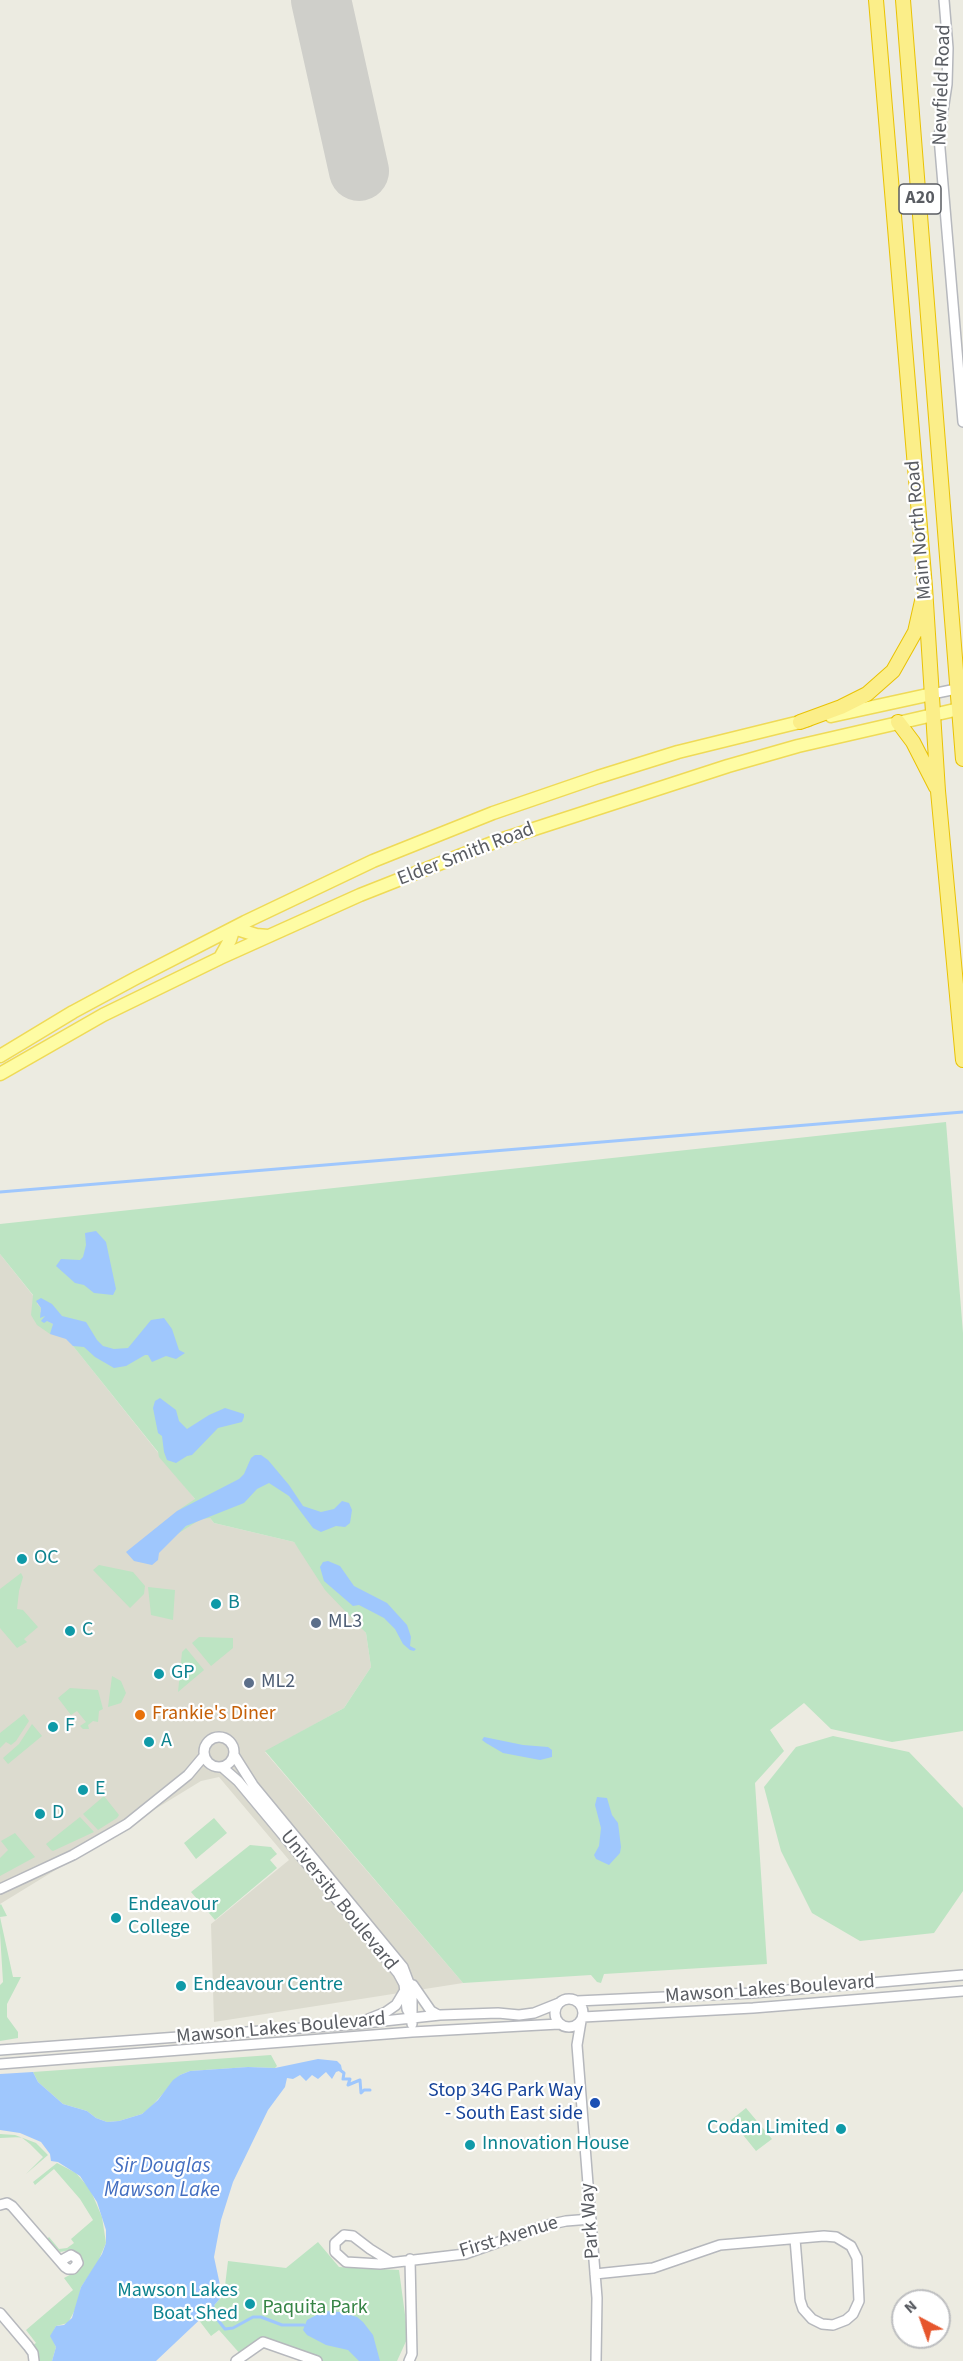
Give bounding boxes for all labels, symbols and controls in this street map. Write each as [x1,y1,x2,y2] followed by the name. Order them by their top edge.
[929,24,957,146] street label: Newfield Road
[899,184,941,214] road number: A20
[902,459,938,601] street label: Main North Road
[394,818,538,892] street label: Elder Smith Road
[34,1547,59,1571] place label: OC
[15,1552,29,1566] marker: OC
[228,1592,240,1616] place label: B
[209,1597,223,1611] marker: B
[328,1611,362,1635] place label: ML3
[309,1616,323,1630] marker: ML3
[82,1619,93,1643] place label: C
[63,1624,77,1638] marker: C
[171,1662,195,1686] place label: GP
[152,1667,166,1681] marker: GP
[261,1671,295,1695] place label: ML2
[242,1676,256,1690] marker: ML2
[152,1703,276,1727] place label: Frankie's Diner
[133,1708,147,1722] marker: Frankie's Diner
[65,1715,75,1739] place label: F
[46,1720,60,1734] marker: F
[161,1730,172,1754] place label: A
[142,1735,156,1749] marker: A
[95,1778,106,1802] place label: E
[76,1783,90,1797] marker: E
[52,1802,64,1826] place label: D
[33,1807,47,1821] marker: D
[274,1826,402,1976] street label: University Boulevard
[128,1894,218,1941] place label: Endeavour College
[109,1911,123,1925] marker: Endeavour College
[664,1971,876,2009] street label: Mawson Lakes Boulevard
[193,1974,343,1998] place label: Endeavour Centre
[174,1979,188,1993] marker: Endeavour Centre
[175,2008,387,2050] street label: Mawson Lakes Boulevard
[428,2080,583,2127] place label: Stop 34G Park Way - South East side
[588,2096,602,2110] marker: Stop 34G Park Way - South East side
[707,2117,829,2141] place label: Codan Limited
[834,2122,848,2136] marker: Codan Limited
[482,2133,629,2157] place label: Innovation House
[463,2138,477,2152] marker: Innovation House
[104,2154,220,2204] water label: Sir Douglas Mawson Lake
[576,2182,606,2260] street label: Park Way
[457,2212,561,2264] street label: First Avenue
[117,2280,238,2327] place label: Mawson Lakes Boat Shed
[891,2289,951,2349] north arrow
[899,2295,922,2319] text: N
[243,2297,257,2311] marker: Mawson Lakes Boat Shed
[262,2297,368,2321] park label: Paquita Park

